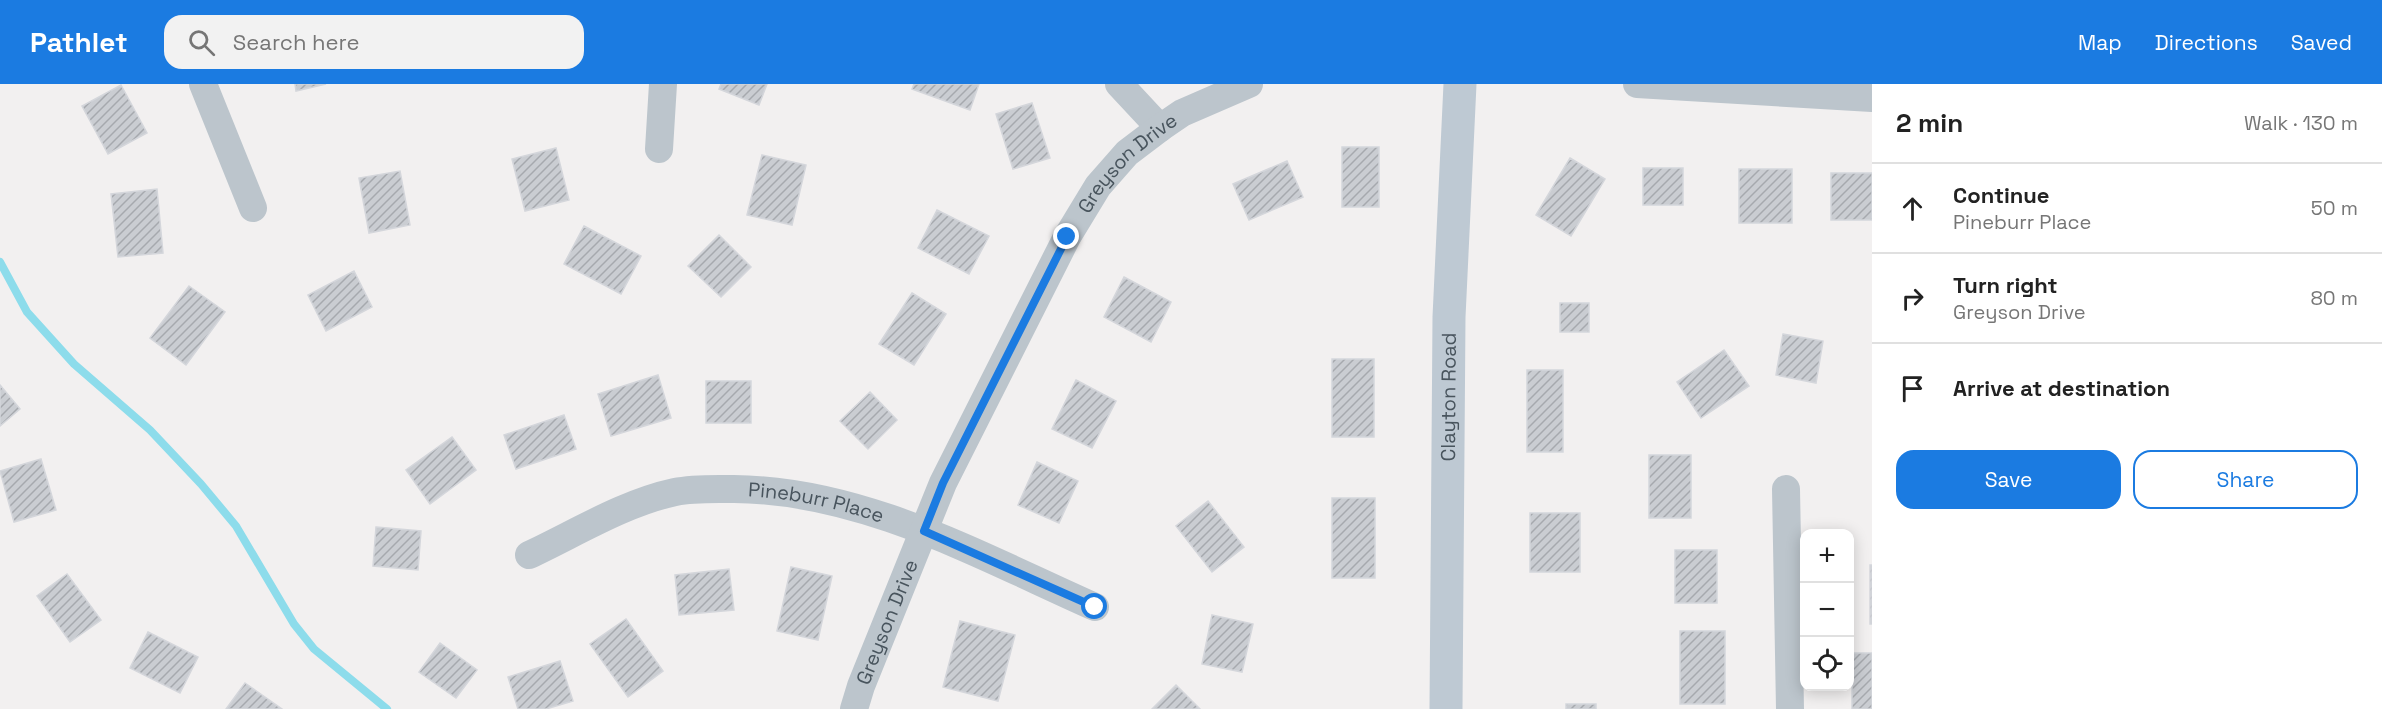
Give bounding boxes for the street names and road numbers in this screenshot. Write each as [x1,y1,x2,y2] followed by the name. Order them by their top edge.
[1072,107,1182,218] street label: Greyson Drive
[1435,332,1462,462] street label: Clayton Road
[747,476,888,529] street label: Pineburr Place
[850,556,924,688] street label: Greyson Drive

